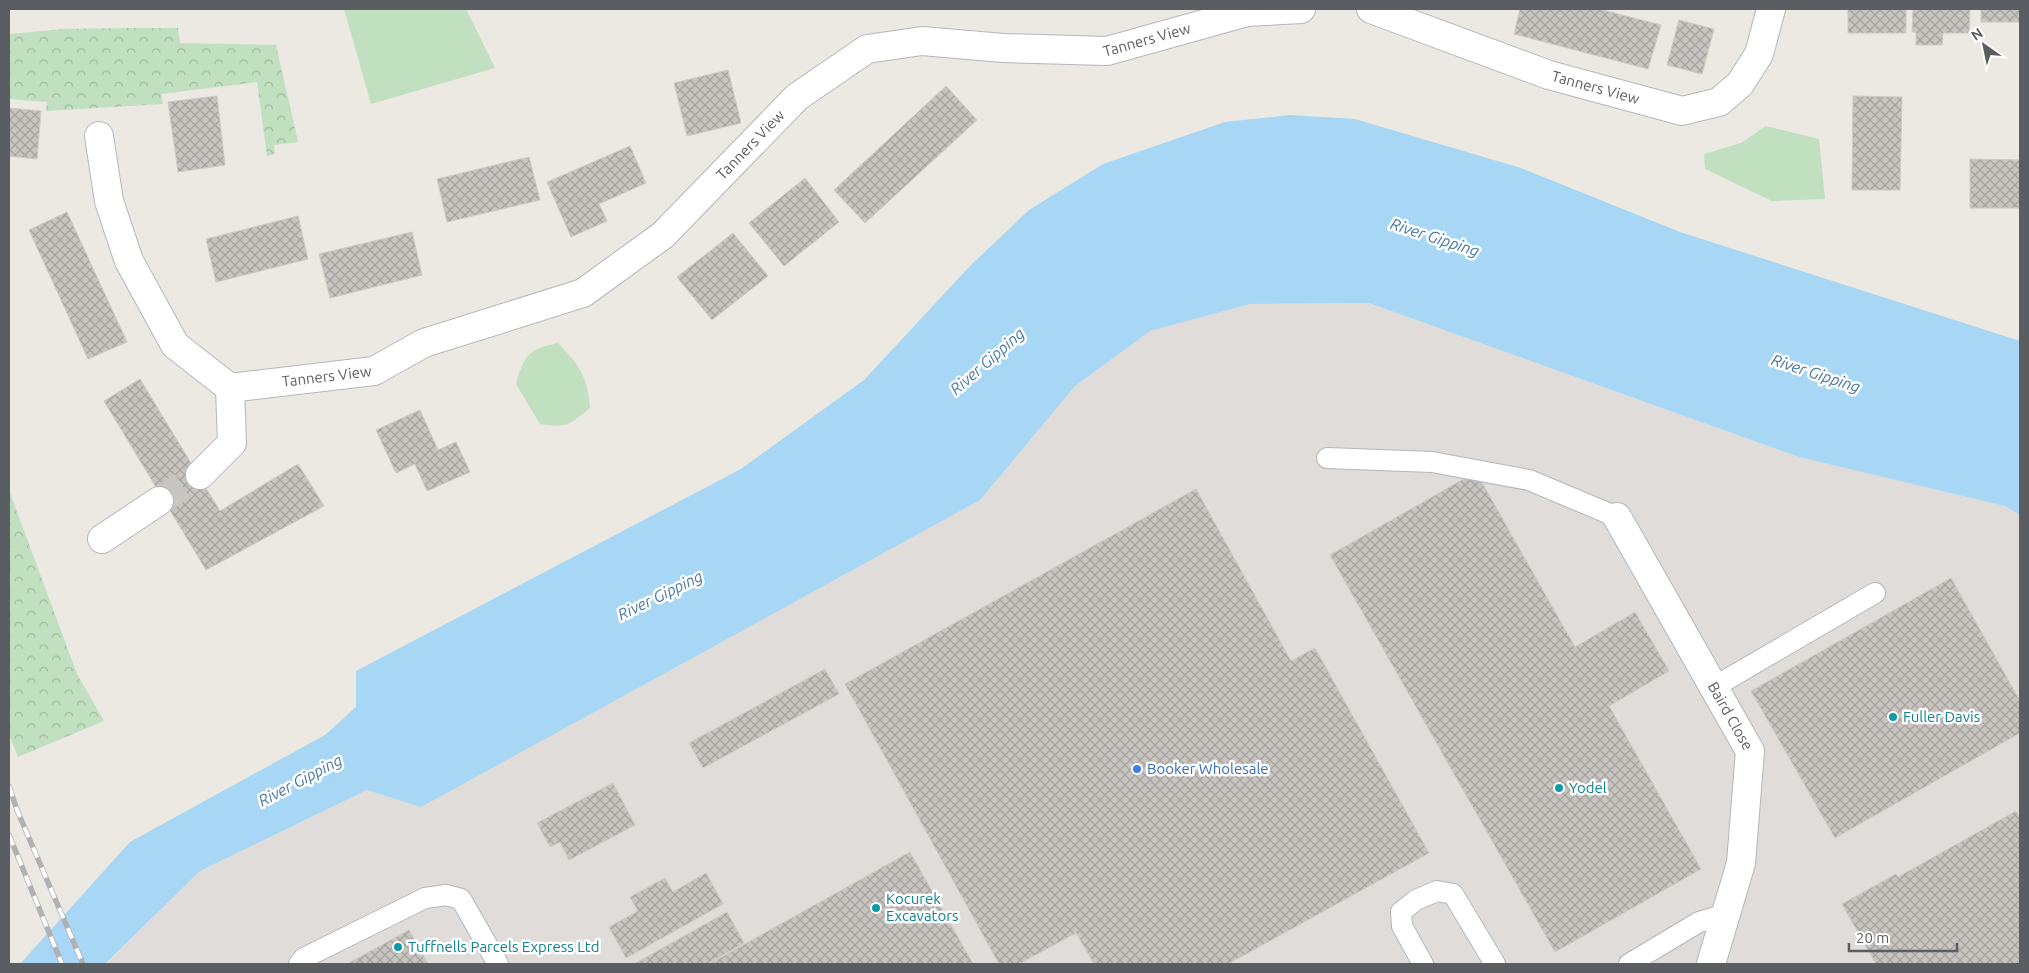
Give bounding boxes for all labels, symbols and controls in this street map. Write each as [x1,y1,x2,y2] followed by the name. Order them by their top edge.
[1101,19,1193,60] street label: Tanners View
[1959,20,2009,70] north arrow
[1968,25,1986,44] text: N
[1550,67,1642,107] street label: Tanners View
[713,106,788,183] street label: Tanners View
[1388,214,1482,260] water label: River Gipping
[946,324,1028,398] water label: River Gipping
[1769,350,1863,396] water label: River Gipping
[281,362,373,390] street label: Tanners View
[615,567,706,623] water label: River Gipping
[1705,679,1757,753] street label: Baird Close
[1903,708,1980,725] place label: Fuller Davis
[1887,711,1899,723] marker: Fuller Davis
[255,750,345,810] water label: River Gipping
[1147,760,1269,777] place label: Booker Wholesale
[1131,763,1143,775] marker: Booker Wholesale
[1569,779,1607,796] place label: Yodel
[1553,782,1565,794] marker: Yodel
[886,890,958,924] place label: Kocurek Excavators
[870,902,882,914] marker: Kocurek Excavators
[1849,920,1956,952] scale bar
[1856,929,1889,946] text: 20 m
[408,938,599,955] place label: Tuffnells Parcels Express Ltd
[392,941,404,953] marker: Tuffnells Parcels Express Ltd

